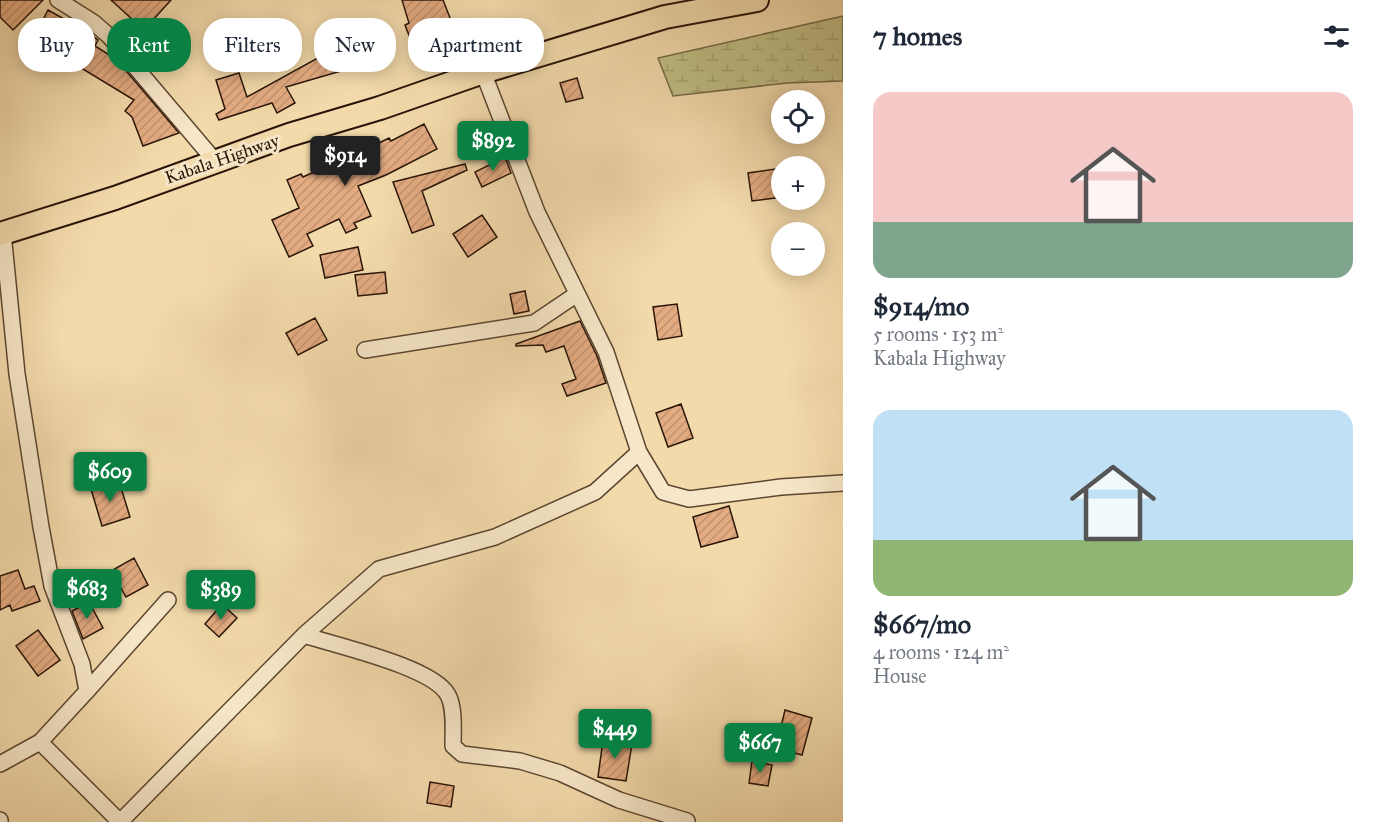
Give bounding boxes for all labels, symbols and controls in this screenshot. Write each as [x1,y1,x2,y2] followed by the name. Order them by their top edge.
[18,18,95,72] chip: Buy
[107,18,191,72] chip: Rent
[203,18,302,72] chip: Filters
[314,18,396,72] chip: New
[408,18,544,72] chip: Apartment
[873,20,962,52] text: 7 homes
[1320,20,1353,53] icon: filters
[771,90,825,276] map controls
[771,90,825,144] button: locate
[457,121,529,172] pin: $892
[471,128,515,152] text: $892
[162,129,283,190] street label: Kabala Highway
[1059,131,1167,239] icon: home
[309,136,381,187] pin: $914
[324,143,366,167] text: $914
[771,156,825,210] button: +
[771,222,825,276] button: −
[873,290,969,322] text: $914/mo
[873,322,1003,346] text: 5 rooms · 153 m²
[873,346,1006,370] text: Kabala Highway
[1059,449,1167,557] icon: home
[74,452,146,503] pin: $609
[88,459,132,483] text: $609
[51,569,123,620] pin: $683
[185,570,257,621] pin: $389
[67,576,107,600] text: $683
[200,577,242,601] text: $389
[873,608,971,640] text: $667/mo
[873,640,1009,664] text: 4 rooms · 124 m²
[873,664,927,688] text: House
[579,709,651,760] pin: $449
[592,716,638,740] text: $449
[724,723,796,774] pin: $667
[738,730,782,754] text: $667

